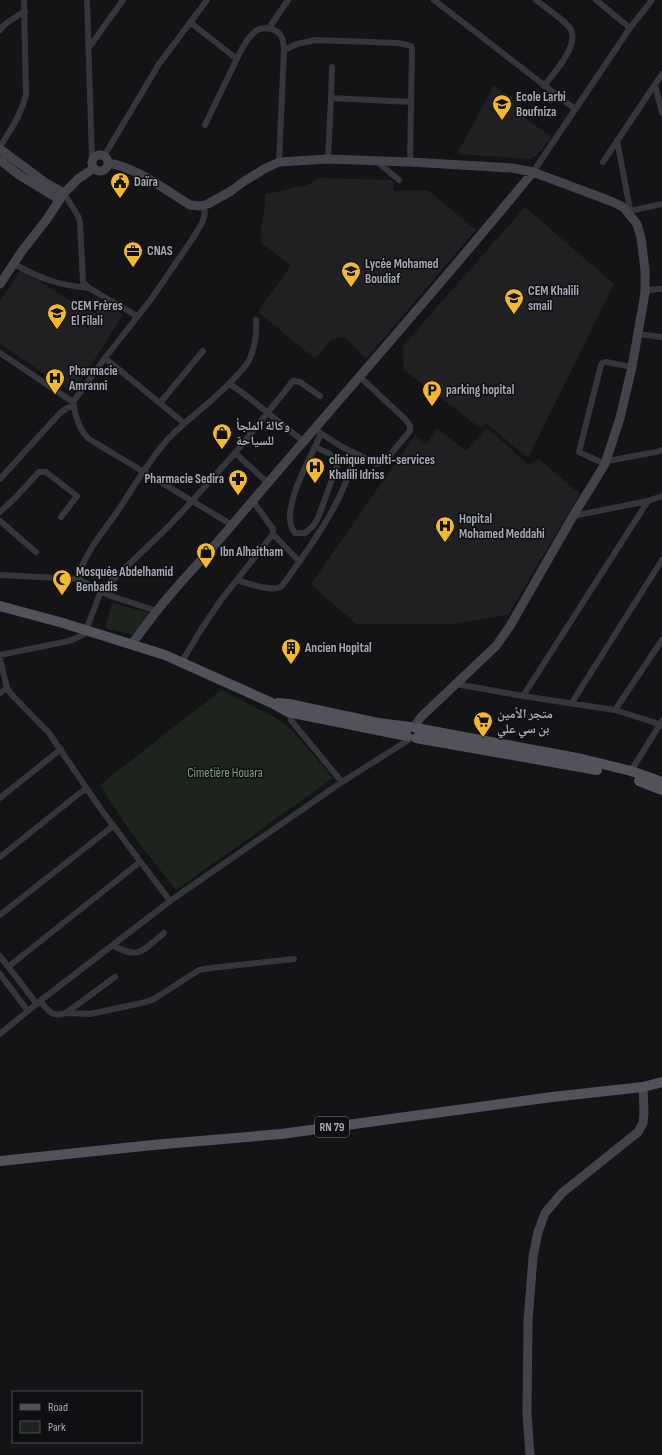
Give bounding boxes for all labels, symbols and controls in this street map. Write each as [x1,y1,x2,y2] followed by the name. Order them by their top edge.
[516,89,566,120] place label: Ecole Larbi Boufniza
[491,93,513,121] school or university icon: Ecole Larbi Boufniza
[109,171,131,199] public building icon: Daïra
[134,174,158,190] place label: Daïra
[122,240,144,268] office icon: CNAS
[147,243,173,259] place label: CNAS
[365,256,439,287] place label: Lycée Mohamed Boudiaf
[340,260,362,288] school or university icon: Lycée Mohamed Boudiaf
[528,283,579,314] place label: CEM Khalili smail
[503,287,525,315] school or university icon: CEM Khalili smail
[71,298,123,329] place label: CEM Frères El Filali
[46,302,68,330] school or university icon: CEM Frères El Filali
[68,363,118,394] place label: Pharmacie Amranni
[44,367,66,395] hospital icon: Pharmacie Amranni
[421,379,443,407] parking icon: parking hopital
[446,382,515,398] place label: parking hopital
[236,418,290,449] place label: وكالة الملجأ للسياحة
[211,422,233,450] shop icon: وكالة الملجأ للسياحة
[329,452,435,483] place label: clinique multi-services Khalili Idriss
[304,456,326,484] hospital icon: clinique multi-services Khalili Idriss
[227,468,249,496] pharmacy icon: Pharmacie Sedira
[144,471,224,487] place label: Pharmacie Sedira
[459,511,545,542] place label: Hopital Mohamed Meddahi
[434,515,456,543] hospital icon: Hopital Mohamed Meddahi
[195,541,217,569] shop icon: Ibn Alhaitham
[220,544,283,560] place label: Ibn Alhaitham
[76,564,174,595] place label: Mosquée Abdelhamid Benbadis
[51,568,73,596] mosque icon: Mosquée Abdelhamid Benbadis
[280,637,302,665] building icon: Ancien Hopital
[304,640,372,656] place label: Ancien Hopital
[497,706,553,739] place label: متجر الأمين بن سي علي
[472,710,494,738] supermarket icon: متجر الأمين بن سي علي
[187,765,263,781] park label: Cimetière Houara
[315,1117,349,1137] road number: RN 79
[12,1391,142,1443] legend
[48,1400,68,1415] text: Road
[48,1420,66,1435] text: Park

